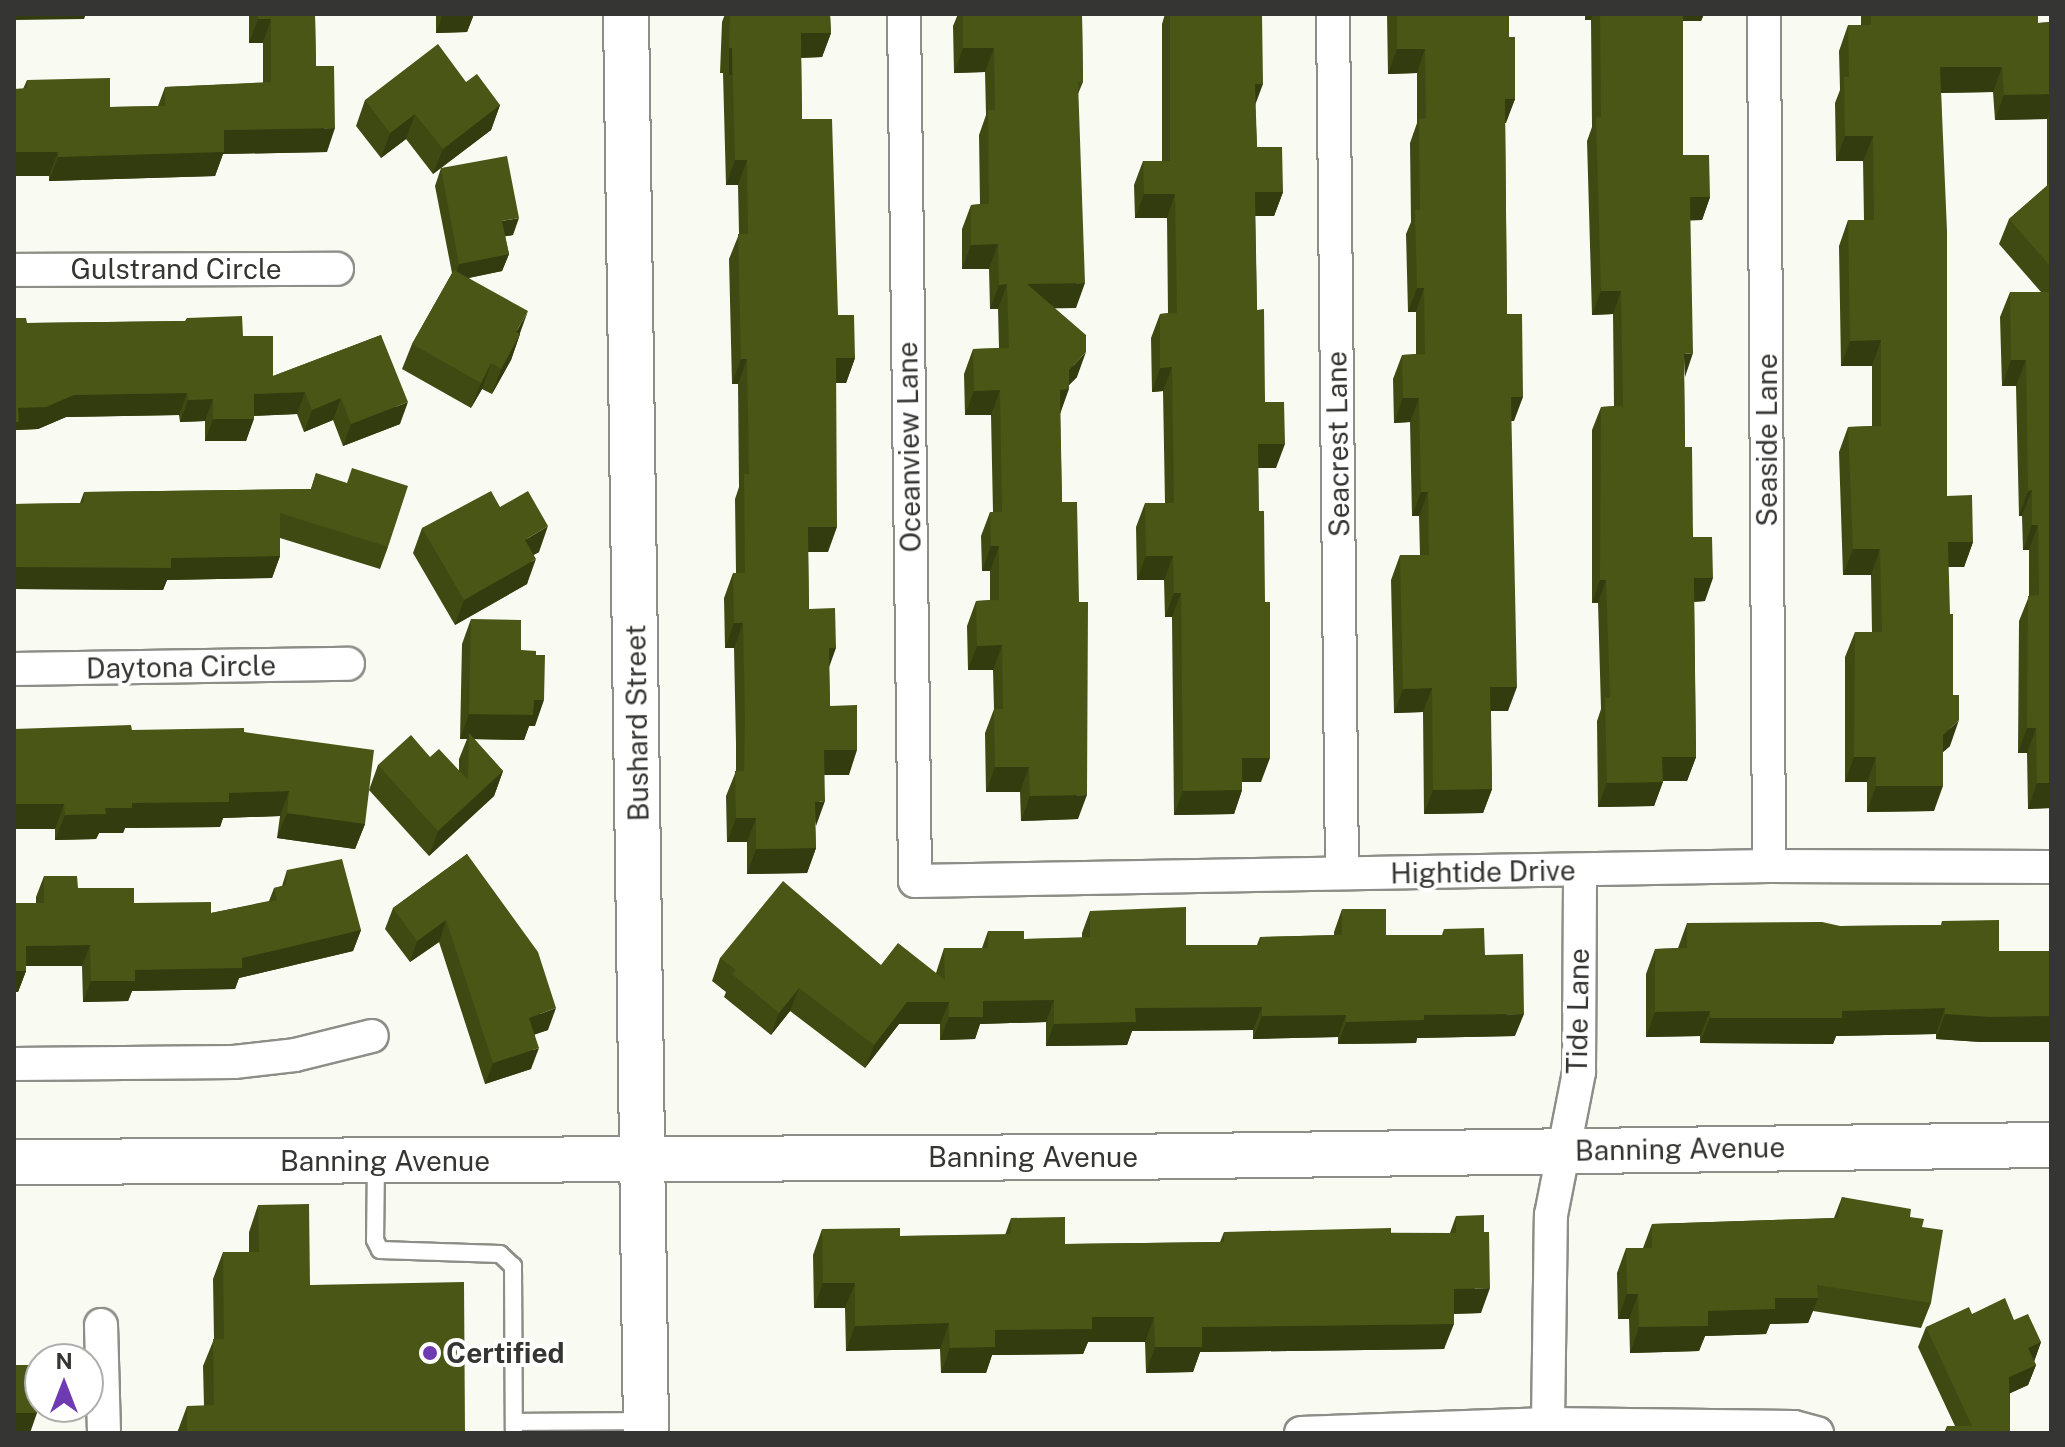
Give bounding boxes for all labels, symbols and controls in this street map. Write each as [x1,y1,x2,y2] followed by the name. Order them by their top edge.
[70,252,282,286] street label: Gulstrand Circle
[890,341,928,553] street label: Oceanview Lane
[1320,351,1356,537] street label: Seacrest Lane
[1750,353,1784,527] street label: Seaside Lane
[618,624,656,822] street label: Bushard Street
[86,649,276,685] street label: Daytona Circle
[1390,854,1576,890] street label: Hightide Drive
[1560,948,1596,1074] street label: Tide Lane
[1575,1130,1785,1168] street label: Banning Avenue
[928,1140,1138,1174] street label: Banning Avenue
[280,1144,490,1178] street label: Banning Avenue
[446,1336,565,1370] place label: Certified
[24,1343,104,1423] north arrow
[421,1344,439,1362] marker: Certified
[55,1348,73,1374] text: N

